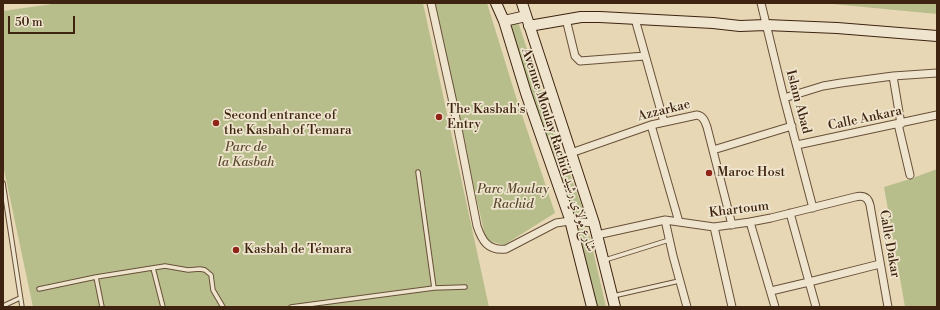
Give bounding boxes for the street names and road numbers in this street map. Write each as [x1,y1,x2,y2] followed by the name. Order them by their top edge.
[518,46,598,254] street label: Avenue Moulay Rachid شارع مولاي رشيد
[782,69,814,135] street label: Islam Abad
[636,97,692,125] street label: Azzarkae
[827,104,903,134] street label: Calle Ankara
[708,199,770,221] street label: Khartoum
[875,209,903,279] street label: Calle Dakar

